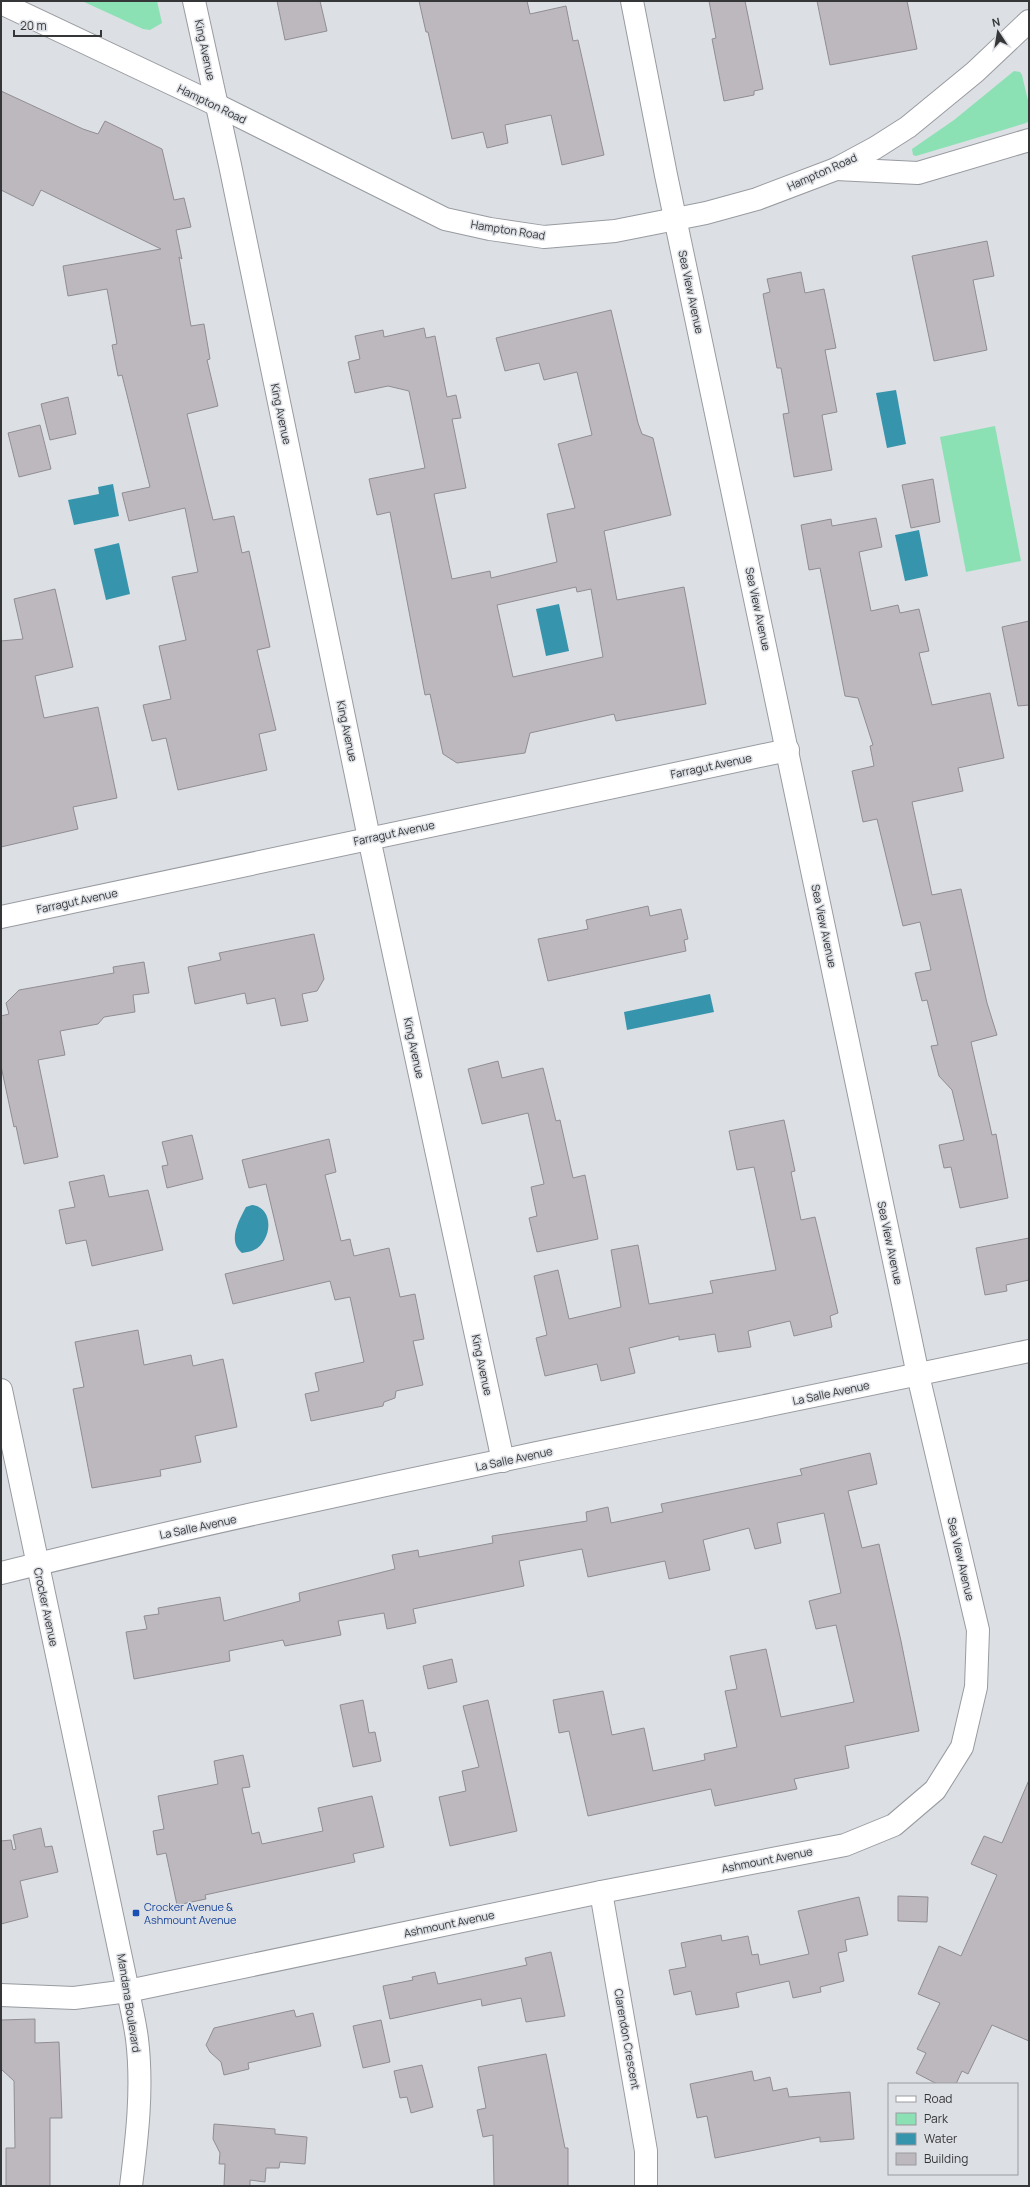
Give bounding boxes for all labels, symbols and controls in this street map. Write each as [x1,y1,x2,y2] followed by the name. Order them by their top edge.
[14,12,101,38] scale bar
[978,12,1018,52] north arrow
[990,14,1001,30] text: N
[20,17,47,34] text: 20 m
[192,18,219,82] street label: King Avenue
[175,80,249,127] street label: Hampton Road
[784,149,859,194] street label: Hampton Road
[470,216,546,243] street label: Hampton Road
[675,249,708,336] street label: Sea View Avenue
[268,382,295,446] street label: King Avenue
[742,566,775,653] street label: Sea View Avenue
[334,699,361,763] street label: King Avenue
[669,749,753,781] street label: Farragut Avenue
[352,816,436,848] street label: Farragut Avenue
[808,883,841,970] street label: Sea View Avenue
[35,884,119,916] street label: Farragut Avenue
[401,1016,428,1080] street label: King Avenue
[874,1200,907,1287] street label: Sea View Avenue
[469,1333,496,1397] street label: King Avenue
[791,1377,871,1408] street label: La Salle Avenue
[474,1443,554,1474] street label: La Salle Avenue
[158,1511,238,1542] street label: La Salle Avenue
[945,1516,978,1602] street label: Sea View Avenue
[31,1566,62,1648] street label: Crocker Avenue
[720,1843,814,1876] street label: Ashmount Avenue
[144,1899,237,1927] place label: Crocker Avenue & Ashmount Avenue
[402,1906,496,1940] street label: Ashmount Avenue
[131,1908,141,1918] marker: Crocker Avenue & Ashmount Avenue
[114,1953,145,2053] street label: Mandana Boulevard
[611,1987,644,2090] street label: Clarendon Crescent
[888,2083,1018,2175] legend
[924,2090,952,2107] text: Road
[924,2110,949,2127] text: Park
[924,2130,958,2147] text: Water
[924,2150,968,2167] text: Building

